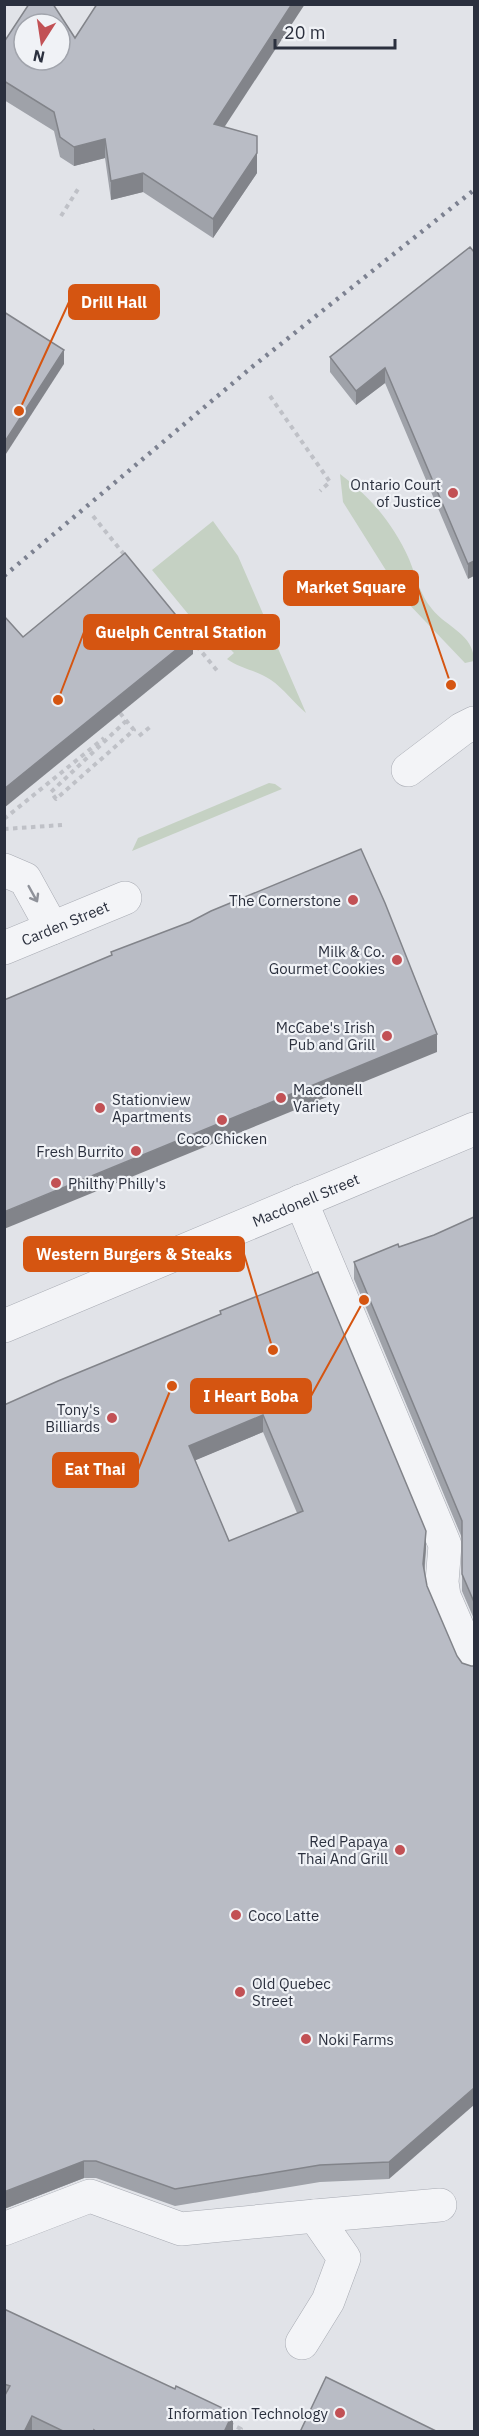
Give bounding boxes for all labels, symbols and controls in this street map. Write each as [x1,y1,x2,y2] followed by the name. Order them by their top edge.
[12,12,72,72] north arrow
[275,12,395,50] scale bar
[284,21,326,44] text: 20 m
[31,46,47,68] text: N
[69,285,159,319] callout: Drill Hall
[81,292,147,312] text: Drill Hall
[350,475,441,511] place label: Ontario Court of Justice
[446,486,460,500] marker: Ontario Court of Justice
[284,571,418,605] callout: Market Square
[296,577,406,597] text: Market Square
[84,615,279,649] callout: Guelph Central Station
[95,622,267,642] text: Guelph Central Station
[27,885,39,902] one-way arrow
[229,891,341,910] place label: The Cornerstone
[346,893,360,907] marker: The Cornerstone
[18,896,112,949] street label: Carden Street
[269,942,385,978] place label: Milk & Co. Gourmet Cookies
[390,953,404,967] marker: Milk & Co. Gourmet Cookies
[276,1018,375,1054] place label: McCabe's Irish Pub and Grill
[380,1029,394,1043] marker: McCabe's Irish Pub and Grill
[293,1080,363,1116] place label: Macdonell Variety
[112,1090,192,1126] place label: Stationview Apartments
[274,1091,288,1105] marker: Macdonell Variety
[93,1101,107,1115] marker: Stationview Apartments
[215,1113,229,1127] marker: Coco Chicken
[177,1129,267,1148] place label: Coco Chicken
[36,1142,124,1161] place label: Fresh Burrito
[129,1144,143,1158] marker: Fresh Burrito
[249,1169,362,1230] street label: Macdonell Street
[68,1174,166,1193] place label: Philthy Philly's
[49,1176,63,1190] marker: Philthy Philly's
[24,1237,244,1271] callout: Western Burgers & Steaks
[36,1244,232,1264] text: Western Burgers & Steaks
[191,1379,311,1413] callout: I Heart Boba
[203,1386,299,1406] text: I Heart Boba
[45,1400,100,1436] place label: Tony's Billiards
[105,1411,119,1425] marker: Tony's Billiards
[53,1453,138,1487] callout: Eat Thai
[64,1459,126,1479] text: Eat Thai
[297,1832,388,1868] place label: Red Papaya Thai And Grill
[393,1843,407,1857] marker: Red Papaya Thai And Grill
[248,1906,319,1925] place label: Coco Latte
[229,1908,243,1922] marker: Coco Latte
[252,1974,331,2010] place label: Old Quebec Street
[233,1985,247,1999] marker: Old Quebec Street
[318,2030,394,2049] place label: Noki Farms
[299,2032,313,2046] marker: Noki Farms
[167,2404,329,2423] place label: Information Technology
[333,2406,347,2420] marker: Information Technology

